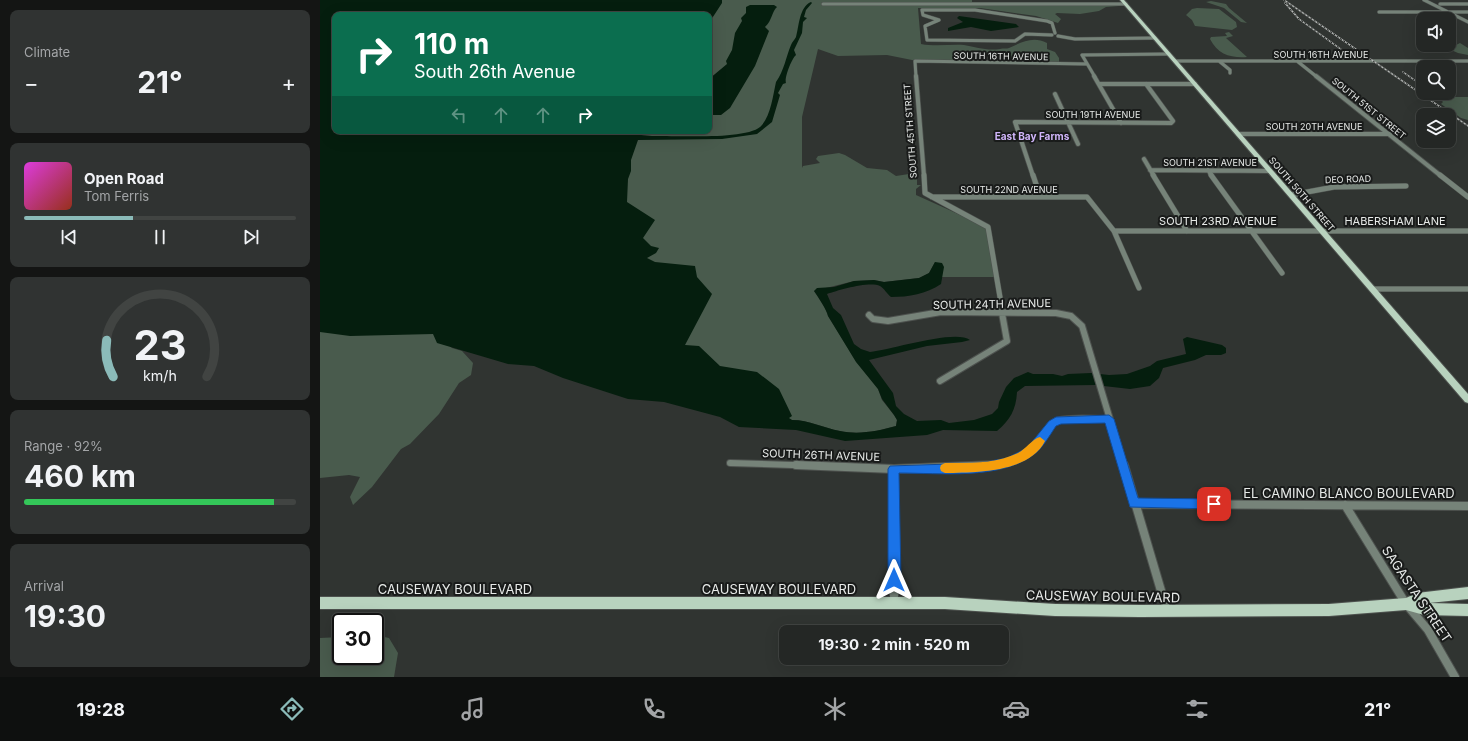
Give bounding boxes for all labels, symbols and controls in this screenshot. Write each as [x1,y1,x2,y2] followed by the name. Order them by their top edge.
[1416,12,1456,148] map controls
[1416,12,1456,52] button: sound
[414,27,489,61] text: 110 m
[348,28,400,80] icon: right
[24,44,70,60] text: Climate
[1274,49,1368,60] street label: SOUTH 16TH AVENUE
[954,50,1048,62] street label: SOUTH 16TH AVENUE
[1416,60,1456,100] button: search
[414,61,576,82] text: South 26th Avenue
[137,64,183,100] text: 21°
[24,70,39,96] text: −
[281,70,296,96] text: +
[1330,75,1408,141] street label: SOUTH 51ST STREET
[901,83,919,179] street label: SOUTH 45TH STREET
[448,104,470,126] icon: left
[490,104,512,126] icon: ahead
[532,104,554,126] icon: ahead
[574,104,596,126] icon: right
[1416,108,1456,148] button: layers
[1046,109,1140,120] street label: SOUTH 19TH AVENUE
[1266,121,1362,132] street label: SOUTH 20TH AVENUE
[995,130,1070,143] district label: East Bay Farms
[1267,155,1337,233] street label: SOUTH 50TH STREET
[1163,157,1257,168] street label: SOUTH 21ST AVENUE
[84,169,164,188] text: Open Road
[1325,173,1371,185] street label: DEO ROAD
[960,184,1058,195] street label: SOUTH 22ND AVENUE
[84,188,149,204] text: Tom Ferris
[1159,214,1277,228] street label: SOUTH 23RD AVENUE
[1344,214,1446,228] street label: HABERSHAM LANE
[58,226,80,248] icon: previous
[149,226,171,248] icon: pause
[240,226,262,248] icon: next
[933,296,1051,312] street label: SOUTH 24TH AVENUE
[133,319,187,369] text: 23
[143,366,177,383] text: km/h
[24,438,103,454] text: Range · 92%
[762,446,880,464] street label: SOUTH 26TH AVENUE
[24,458,136,494] text: 460 km
[1243,485,1455,501] street label: EL CAMINO BLANCO BOULEVARD
[1197,487,1231,521] pin
[1203,493,1225,515] icon: arrive
[1379,543,1455,645] street label: SAGASTA STREET
[873,559,915,601] position arrow
[24,578,64,594] text: Arrival
[378,581,532,597] street label: CAUSEWAY BOULEVARD
[702,581,856,597] street label: CAUSEWAY BOULEVARD
[1026,587,1180,605] street label: CAUSEWAY BOULEVARD
[24,598,106,634] text: 19:30
[332,613,384,665] speed limit sign: 30
[818,635,970,654] text: 19:30 · 2 min · 520 m
[278,695,306,723] icon: directions
[459,695,487,723] icon: music
[640,695,668,723] icon: phone
[821,695,849,723] icon: climate
[1002,695,1030,723] icon: car
[1183,695,1211,723] icon: filters
[77,699,125,720] text: 19:28
[1364,699,1391,720] text: 21°

